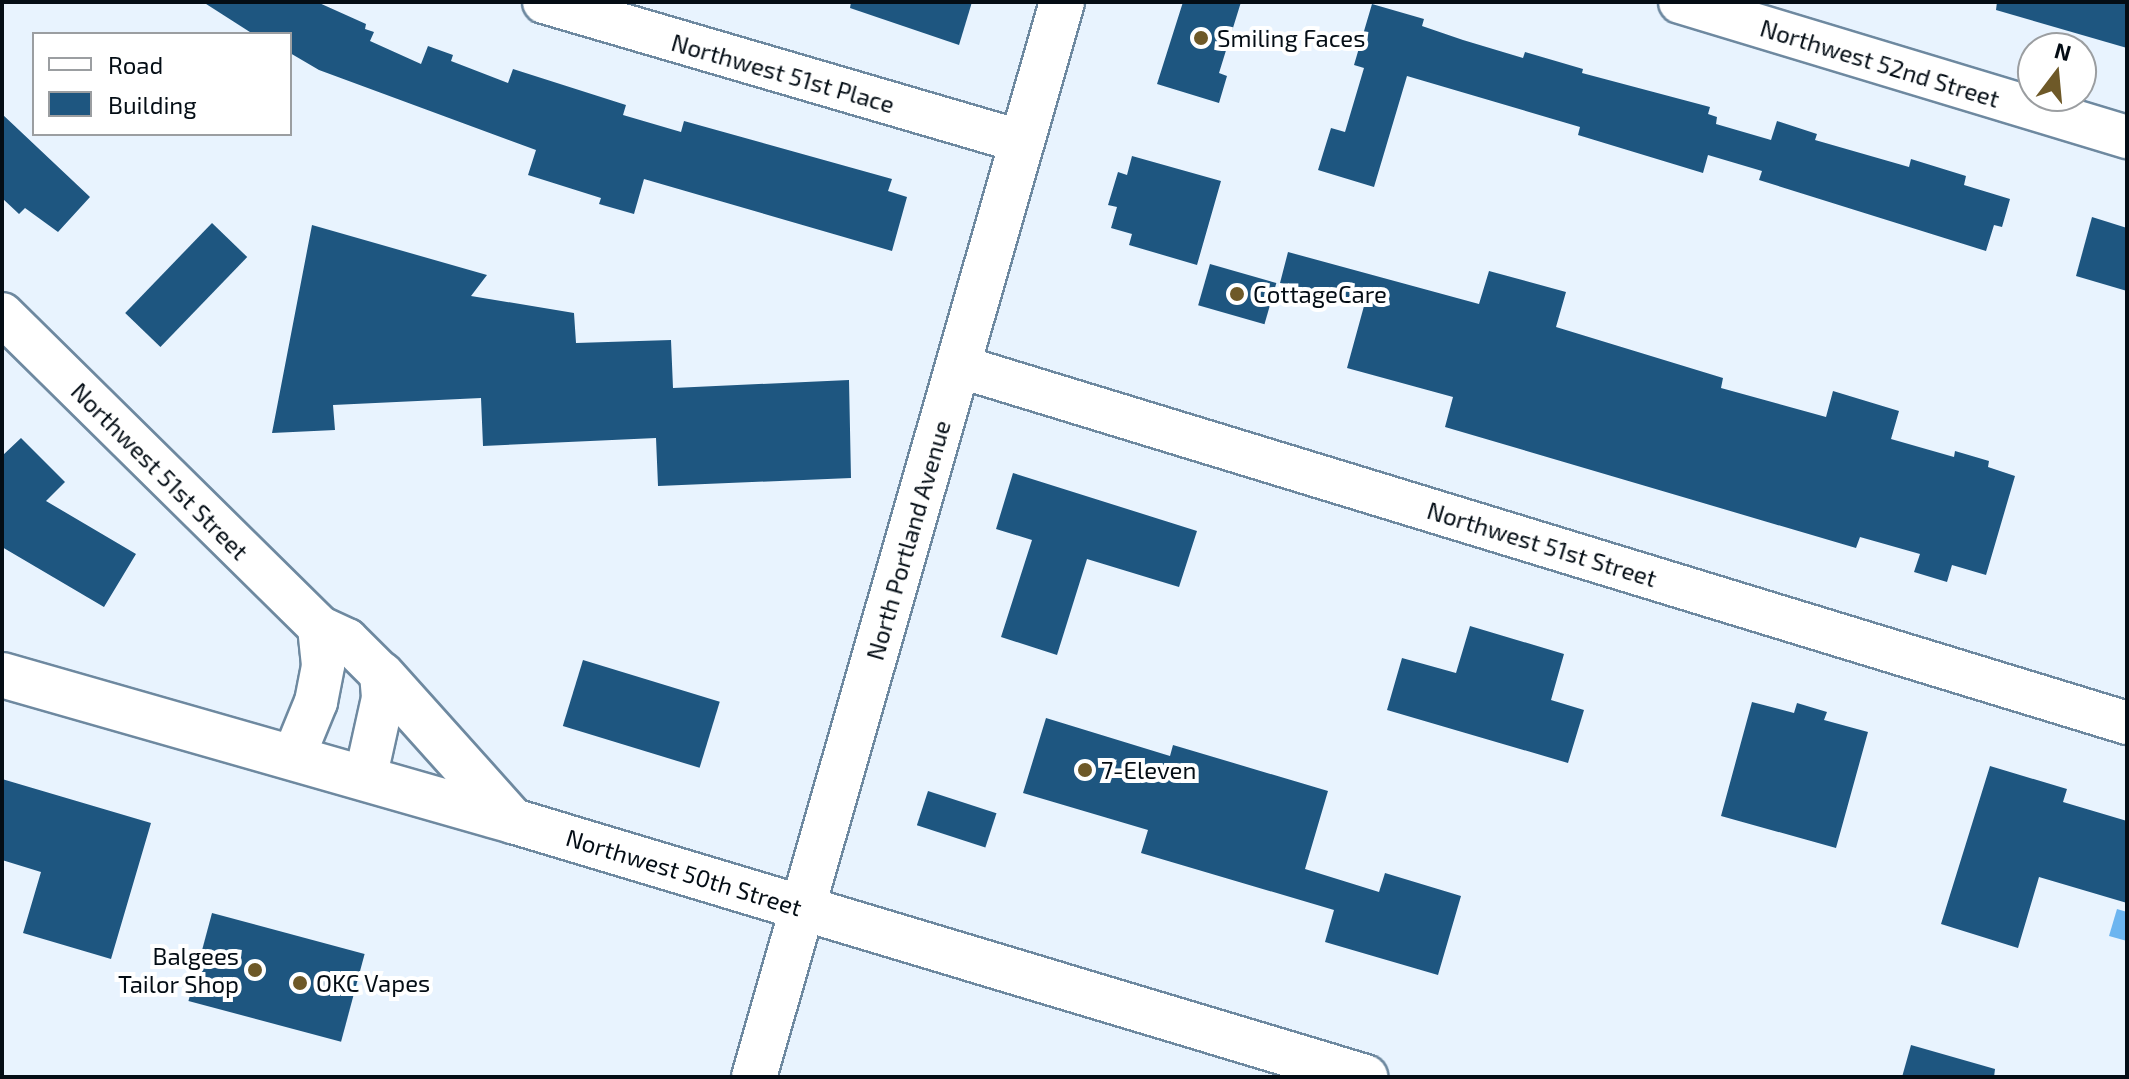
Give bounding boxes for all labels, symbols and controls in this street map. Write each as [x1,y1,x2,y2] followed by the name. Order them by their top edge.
[1757,13,2003,113] street label: Northwest 52nd Street
[1217,24,1365,52] place label: Smiling Faces
[668,27,898,119] street label: Northwest 51st Place
[1192,29,1210,47] marker: Smiling Faces
[32,32,292,136] legend
[2017,32,2097,112] north arrow
[2052,36,2074,66] text: N
[108,50,163,79] text: Road
[108,90,197,119] text: Building
[1253,280,1387,308] place label: CottageCare
[1228,285,1246,303] marker: CottageCare
[66,377,254,565] street label: Northwest 51st Street
[860,416,956,664] street label: North Portland Avenue
[1424,495,1660,593] street label: Northwest 51st Street
[1101,756,1196,784] place label: 7-Eleven
[1076,761,1094,779] marker: 7-Eleven
[563,822,805,922] street label: Northwest 50th Street
[117,942,239,998] place label: Balgees Tailor Shop
[246,961,264,979] marker: Balgees Tailor Shop
[316,969,431,997] place label: OKC Vapes
[291,974,309,992] marker: OKC Vapes

